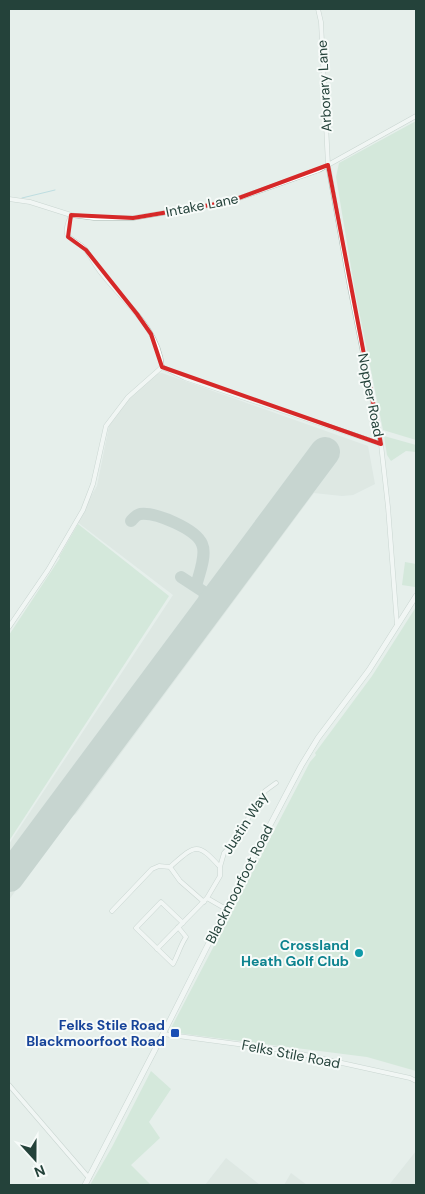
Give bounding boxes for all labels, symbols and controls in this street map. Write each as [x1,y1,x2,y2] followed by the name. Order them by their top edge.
[313,40,335,132] street label: Arborary Lane
[164,189,240,221] street label: Intake Lane
[354,352,388,438] street label: Nopper Road
[218,788,272,857] street label: Justin Way
[201,821,277,947] street label: Blackmoorfoot Road
[241,936,349,970] place label: Crossland Heath Golf Club
[353,947,365,959] marker: Crossland Heath Golf Club
[26,1016,165,1050] place label: Felks Stile Road Blackmoorfoot Road
[169,1027,181,1039] marker: Felks Stile Road Blackmoorfoot Road
[240,1036,342,1072] street label: Felks Stile Road
[10,1134,60,1184] north arrow
[32,1161,48,1181] text: N

